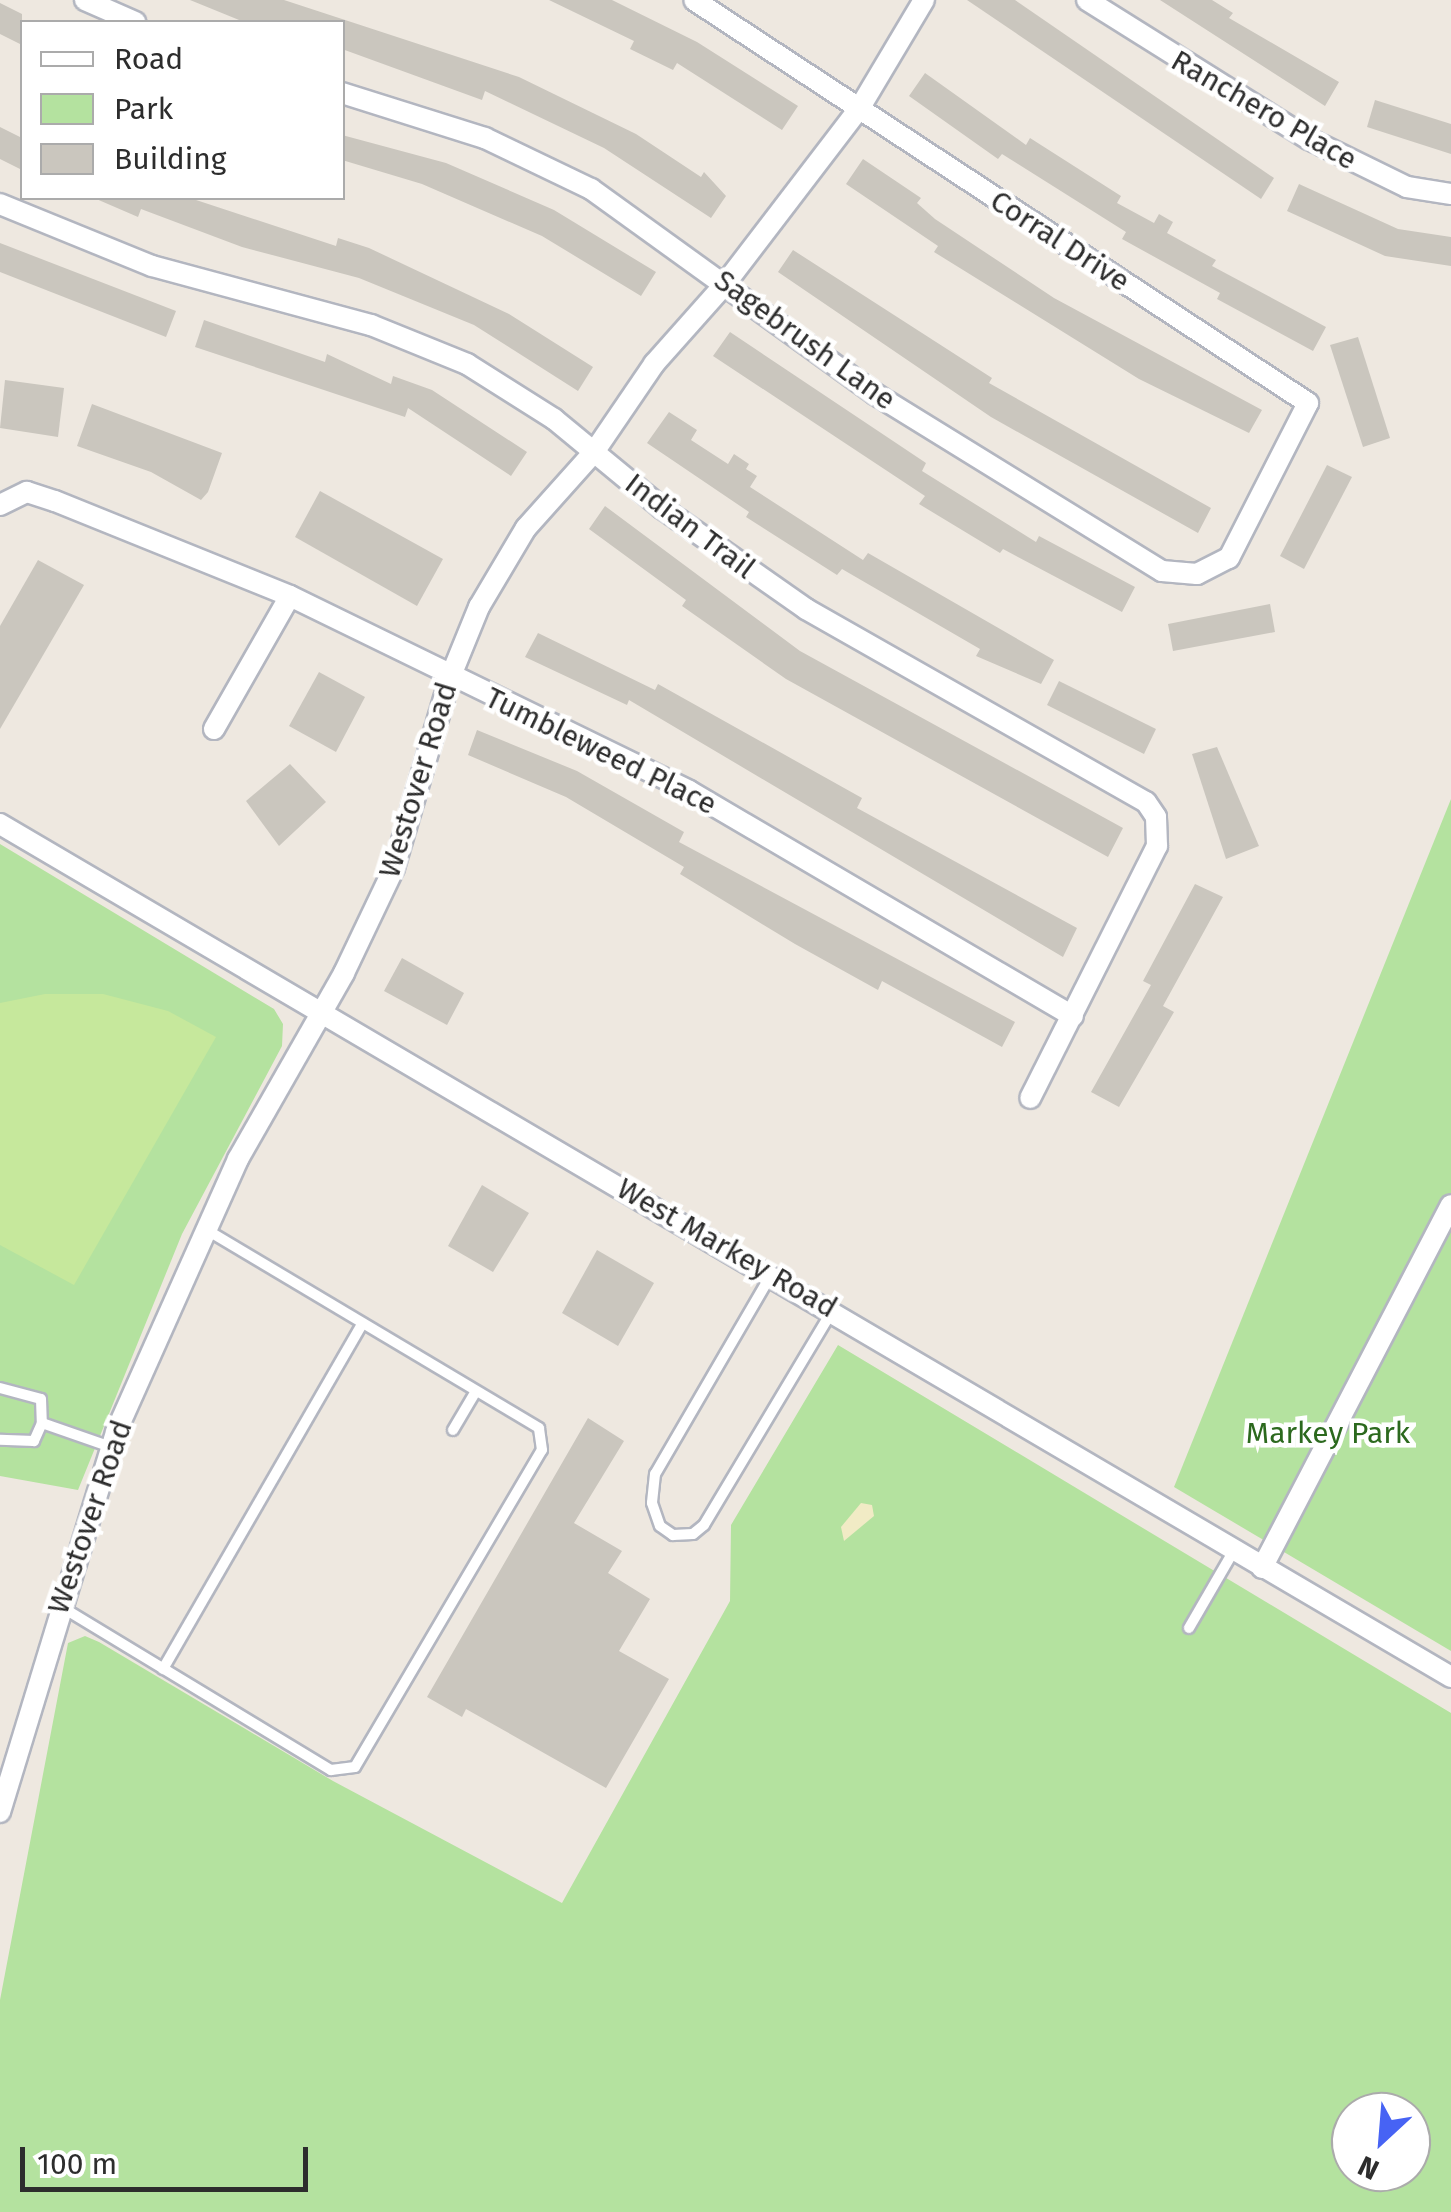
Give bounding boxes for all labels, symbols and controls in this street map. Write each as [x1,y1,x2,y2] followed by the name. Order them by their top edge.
[20,20,345,200] legend
[114,41,183,77] text: Road
[1165,42,1363,178] street label: Ranchero Place
[114,91,173,127] text: Park
[114,141,226,177] text: Building
[984,183,1136,299] street label: Corral Drive
[707,262,903,418] street label: Sagebrush Lane
[618,465,762,587] street label: Indian Trail
[371,678,465,882] street label: Westover Road
[480,679,722,823] street label: Tumbleweed Place
[611,1170,843,1326] street label: West Markey Road
[40,1415,140,1619] street label: Westover Road
[1246,1415,1410,1451] park label: Markey Park
[1331,2092,1431,2192] north arrow
[25,2127,312,2189] scale bar
[37,2146,117,2182] text: 100 m
[1353,2149,1384,2187] text: N

